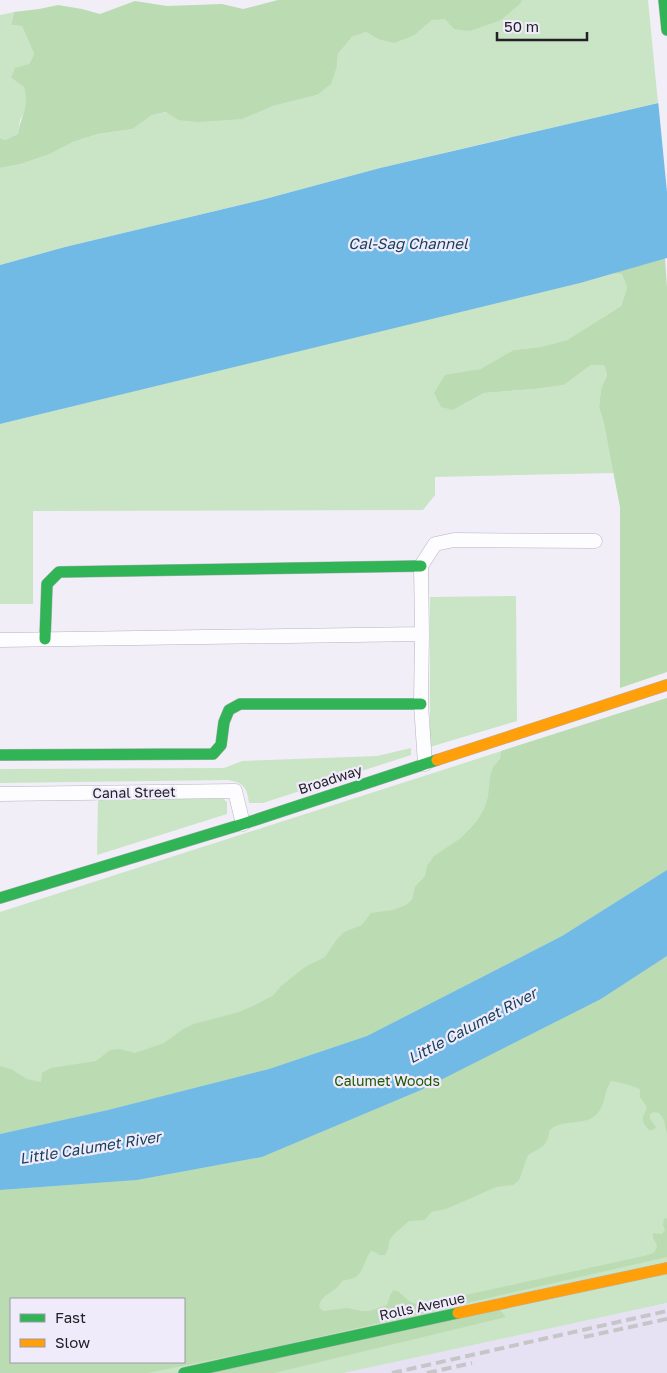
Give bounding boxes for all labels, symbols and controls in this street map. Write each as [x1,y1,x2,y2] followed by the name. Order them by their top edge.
[497,10,587,42] scale bar
[504,17,539,35] text: 50 m
[348,234,469,253] water label: Cal-Sag Channel
[296,761,364,797] street label: Broadway
[92,783,176,801] street label: Canal Street
[405,983,541,1066] water label: Little Calumet River
[334,1072,440,1089] park label: Calumet Woods
[18,1127,164,1167] water label: Little Calumet River
[378,1289,466,1323] street label: Rolls Avenue
[10,1298,185,1363] legend
[55,1308,86,1326] text: Fast
[55,1333,90,1351] text: Slow

